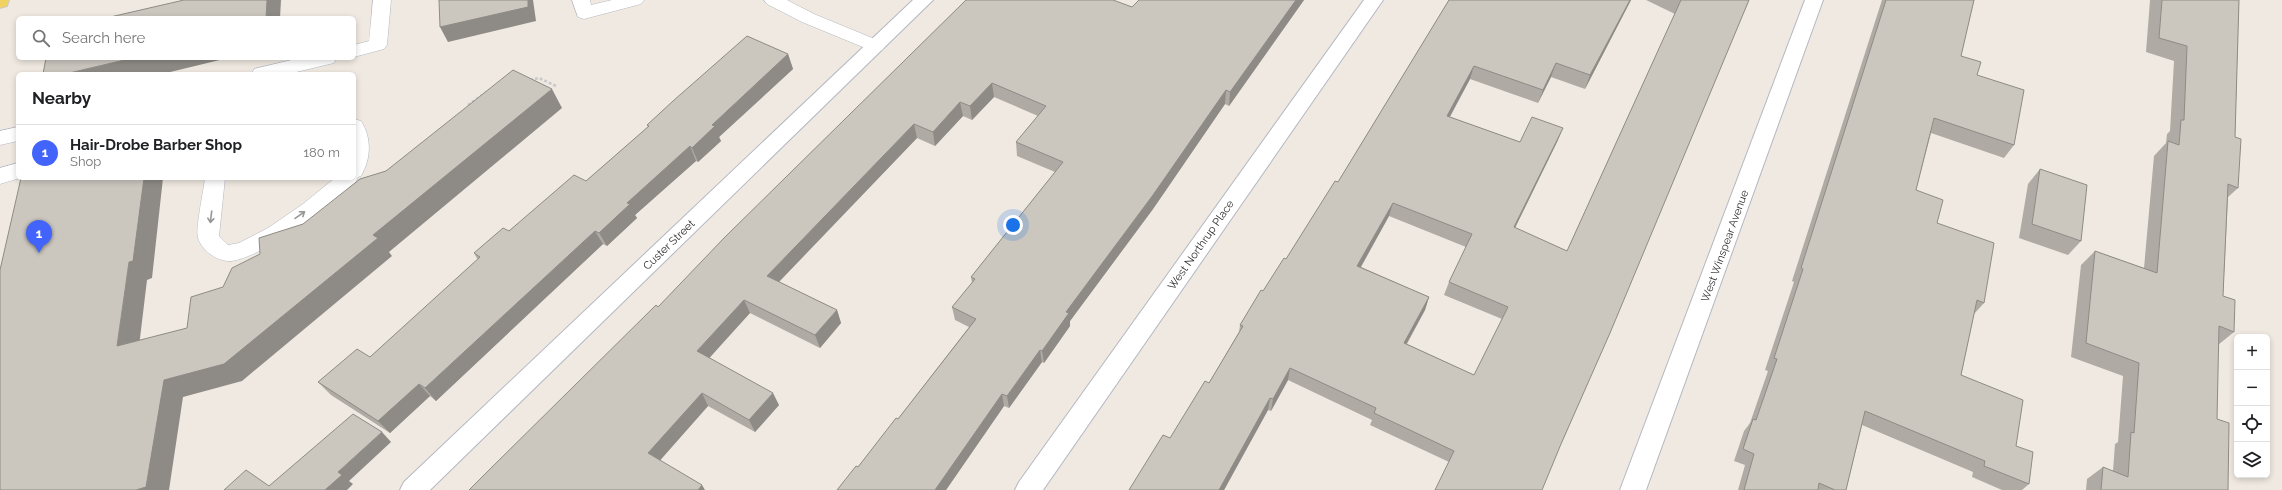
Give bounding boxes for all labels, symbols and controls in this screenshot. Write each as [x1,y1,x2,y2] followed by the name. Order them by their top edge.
[16,16,356,60] search box
[30,27,52,49] icon: search
[62,29,145,47] text: Search here
[32,88,91,108] text: Nearby
[70,136,242,154] text: Hair-Drobe Barber Shop
[42,145,48,160] text: 1
[304,145,340,160] text: 180 m
[70,154,101,169] text: Shop
[1699,188,1752,304] street label: West Winspear Avenue
[1165,197,1237,292] street label: West Northrup Place
[207,210,214,223] one-way arrow
[294,211,305,219] one-way arrow
[1003,215,1023,235] your location
[641,217,698,273] street label: Custer Street
[26,220,52,253] pin: 1
[2234,334,2270,478] map controls
[2234,334,2270,370] button: +
[2234,370,2270,406] button: −
[2234,406,2270,442] button: locate
[2234,442,2270,478] button: layers

